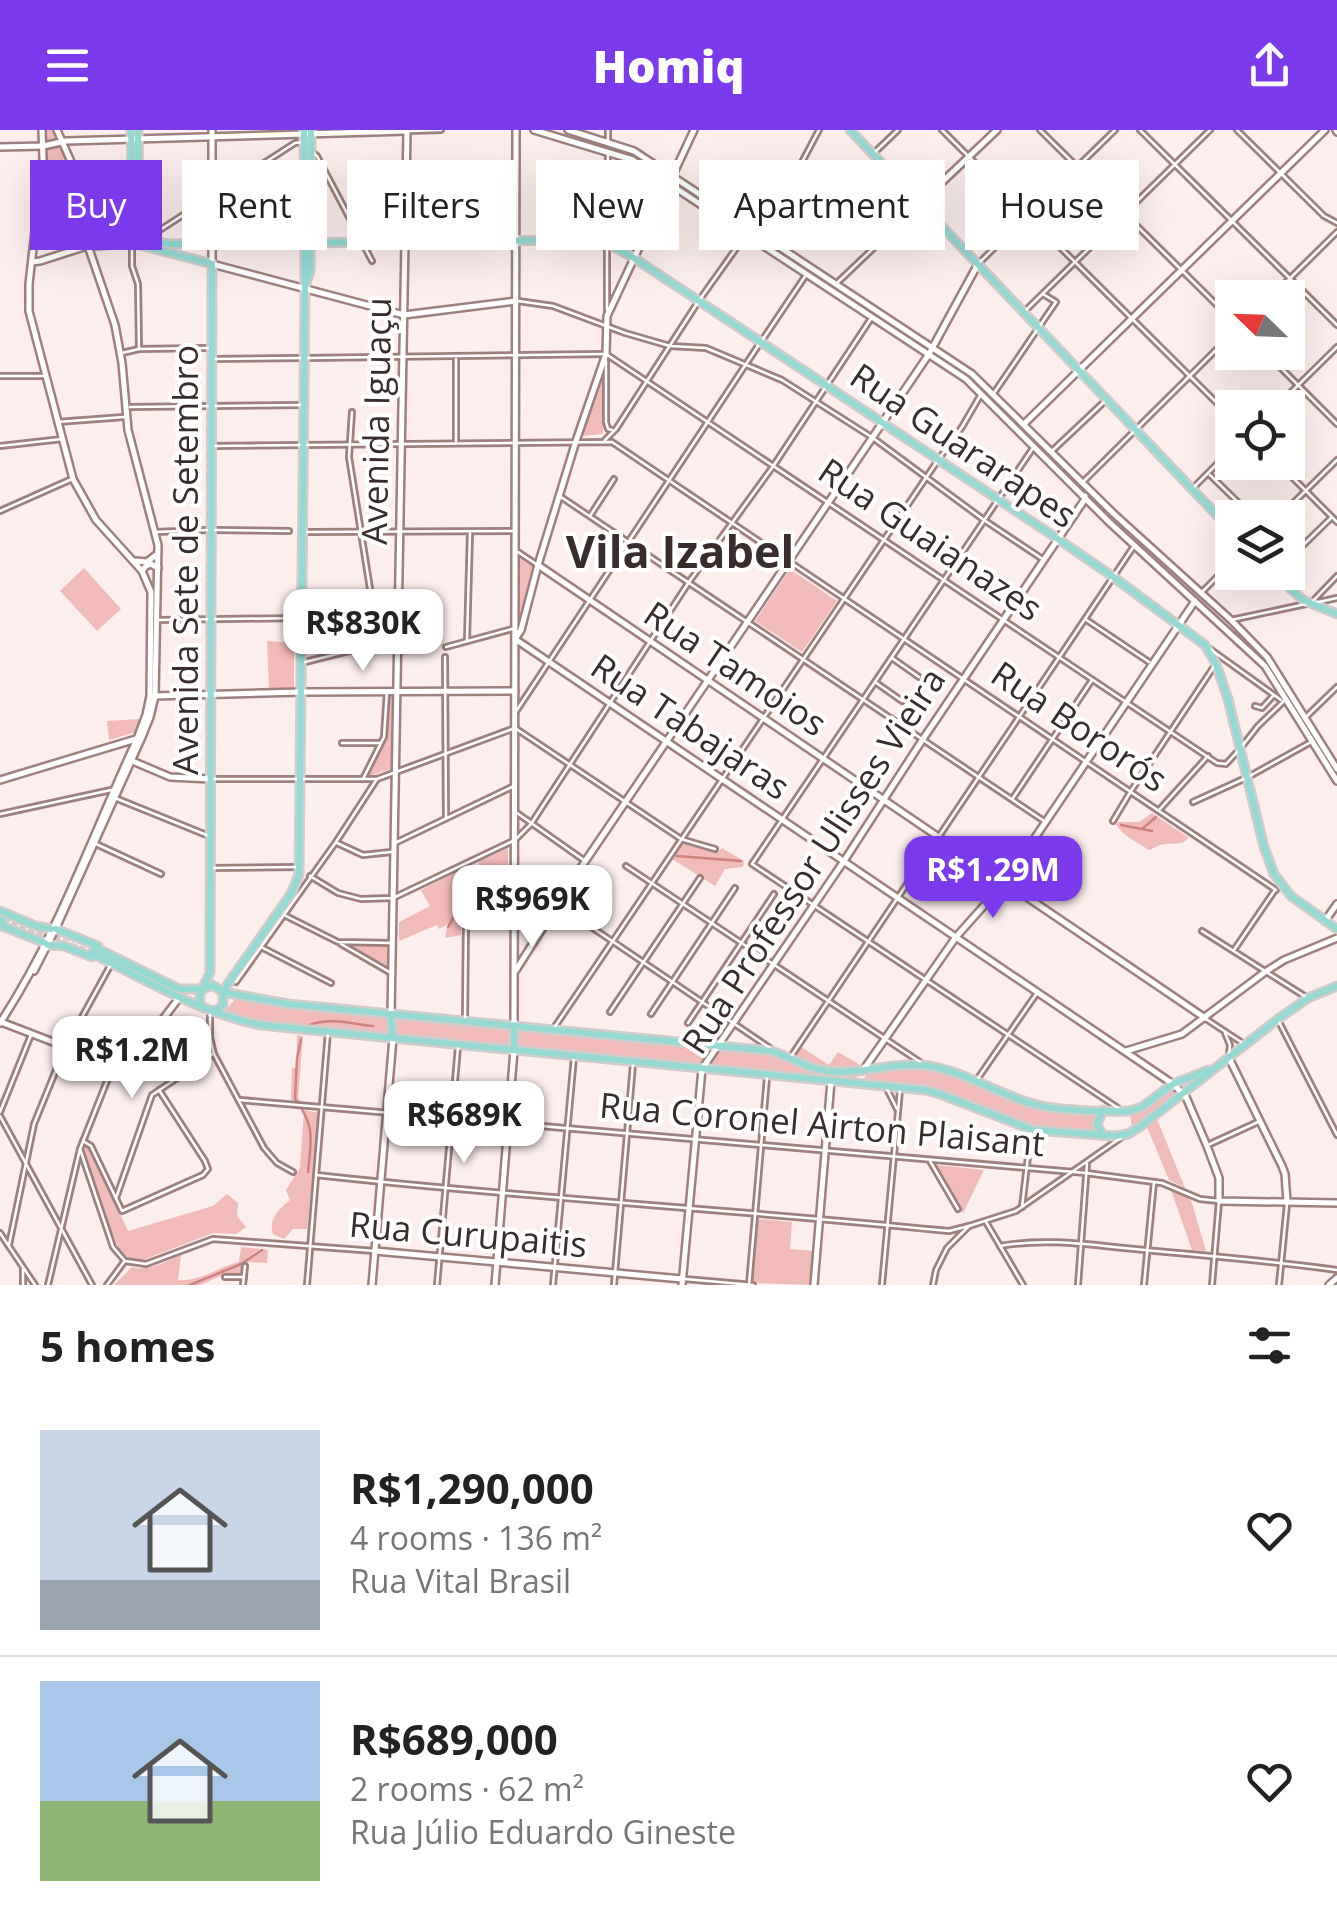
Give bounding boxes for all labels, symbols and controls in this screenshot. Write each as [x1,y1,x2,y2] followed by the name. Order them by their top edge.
[593,35,744,96] text: Homiq
[40,38,95,93] icon: menu
[1242,38,1297,93] icon: share
[30,160,162,250] chip: Buy
[182,160,327,250] chip: Rent
[347,160,516,250] chip: Filters
[536,160,679,250] chip: New
[699,160,945,250] chip: Apartment
[965,160,1139,250] chip: House
[1215,280,1305,370] north arrow
[1215,280,1305,590] map controls
[350,297,401,545] street label: Avenida Iguaçu
[161,345,208,775] street label: Avenida Sete de Setembro
[842,352,1086,538] street label: Rua Guararapes
[1215,390,1305,480] button: locate
[810,447,1052,631] street label: Rua Guaianazes
[1215,500,1305,590] button: layers
[566,520,794,581] district label: Vila Izabel
[282,589,444,674] pin: R$830K
[635,589,836,746] street label: Rua Tamoios
[305,600,421,643] text: R$830K
[582,642,799,810] street label: Rua Tabajaras
[983,650,1177,802] street label: Rua Bororós
[670,658,955,1062] street label: Rua Professor Ulisses Vieira
[901,836,1085,921] pin: R$1.29M
[926,847,1060,890] text: R$1.29M
[451,865,613,950] pin: R$969K
[474,876,590,919] text: R$969K
[51,1016,213,1101] pin: R$1.2M
[74,1027,190,1070] text: R$1.2M
[383,1081,545,1166] pin: R$689K
[598,1081,1047,1166] street label: Rua Coronel Airton Plaisant
[406,1092,522,1135] text: R$689K
[347,1200,589,1267] street label: Rua Curupaitis
[40,1317,215,1374] text: 5 homes
[1242,1318,1297,1373] icon: filters
[350,1459,594,1516] text: R$1,290,000
[120,1470,240,1590] icon: home
[1242,1503,1297,1558] icon: heart
[350,1516,602,1559] text: 4 rooms · 136 m²
[350,1559,571,1602] text: Rua Vital Brasil
[350,1710,558,1767] text: R$689,000
[120,1721,240,1841] icon: home
[1242,1754,1297,1809] icon: heart
[350,1767,584,1810] text: 2 rooms · 62 m²
[350,1810,736,1853] text: Rua Júlio Eduardo Gineste

